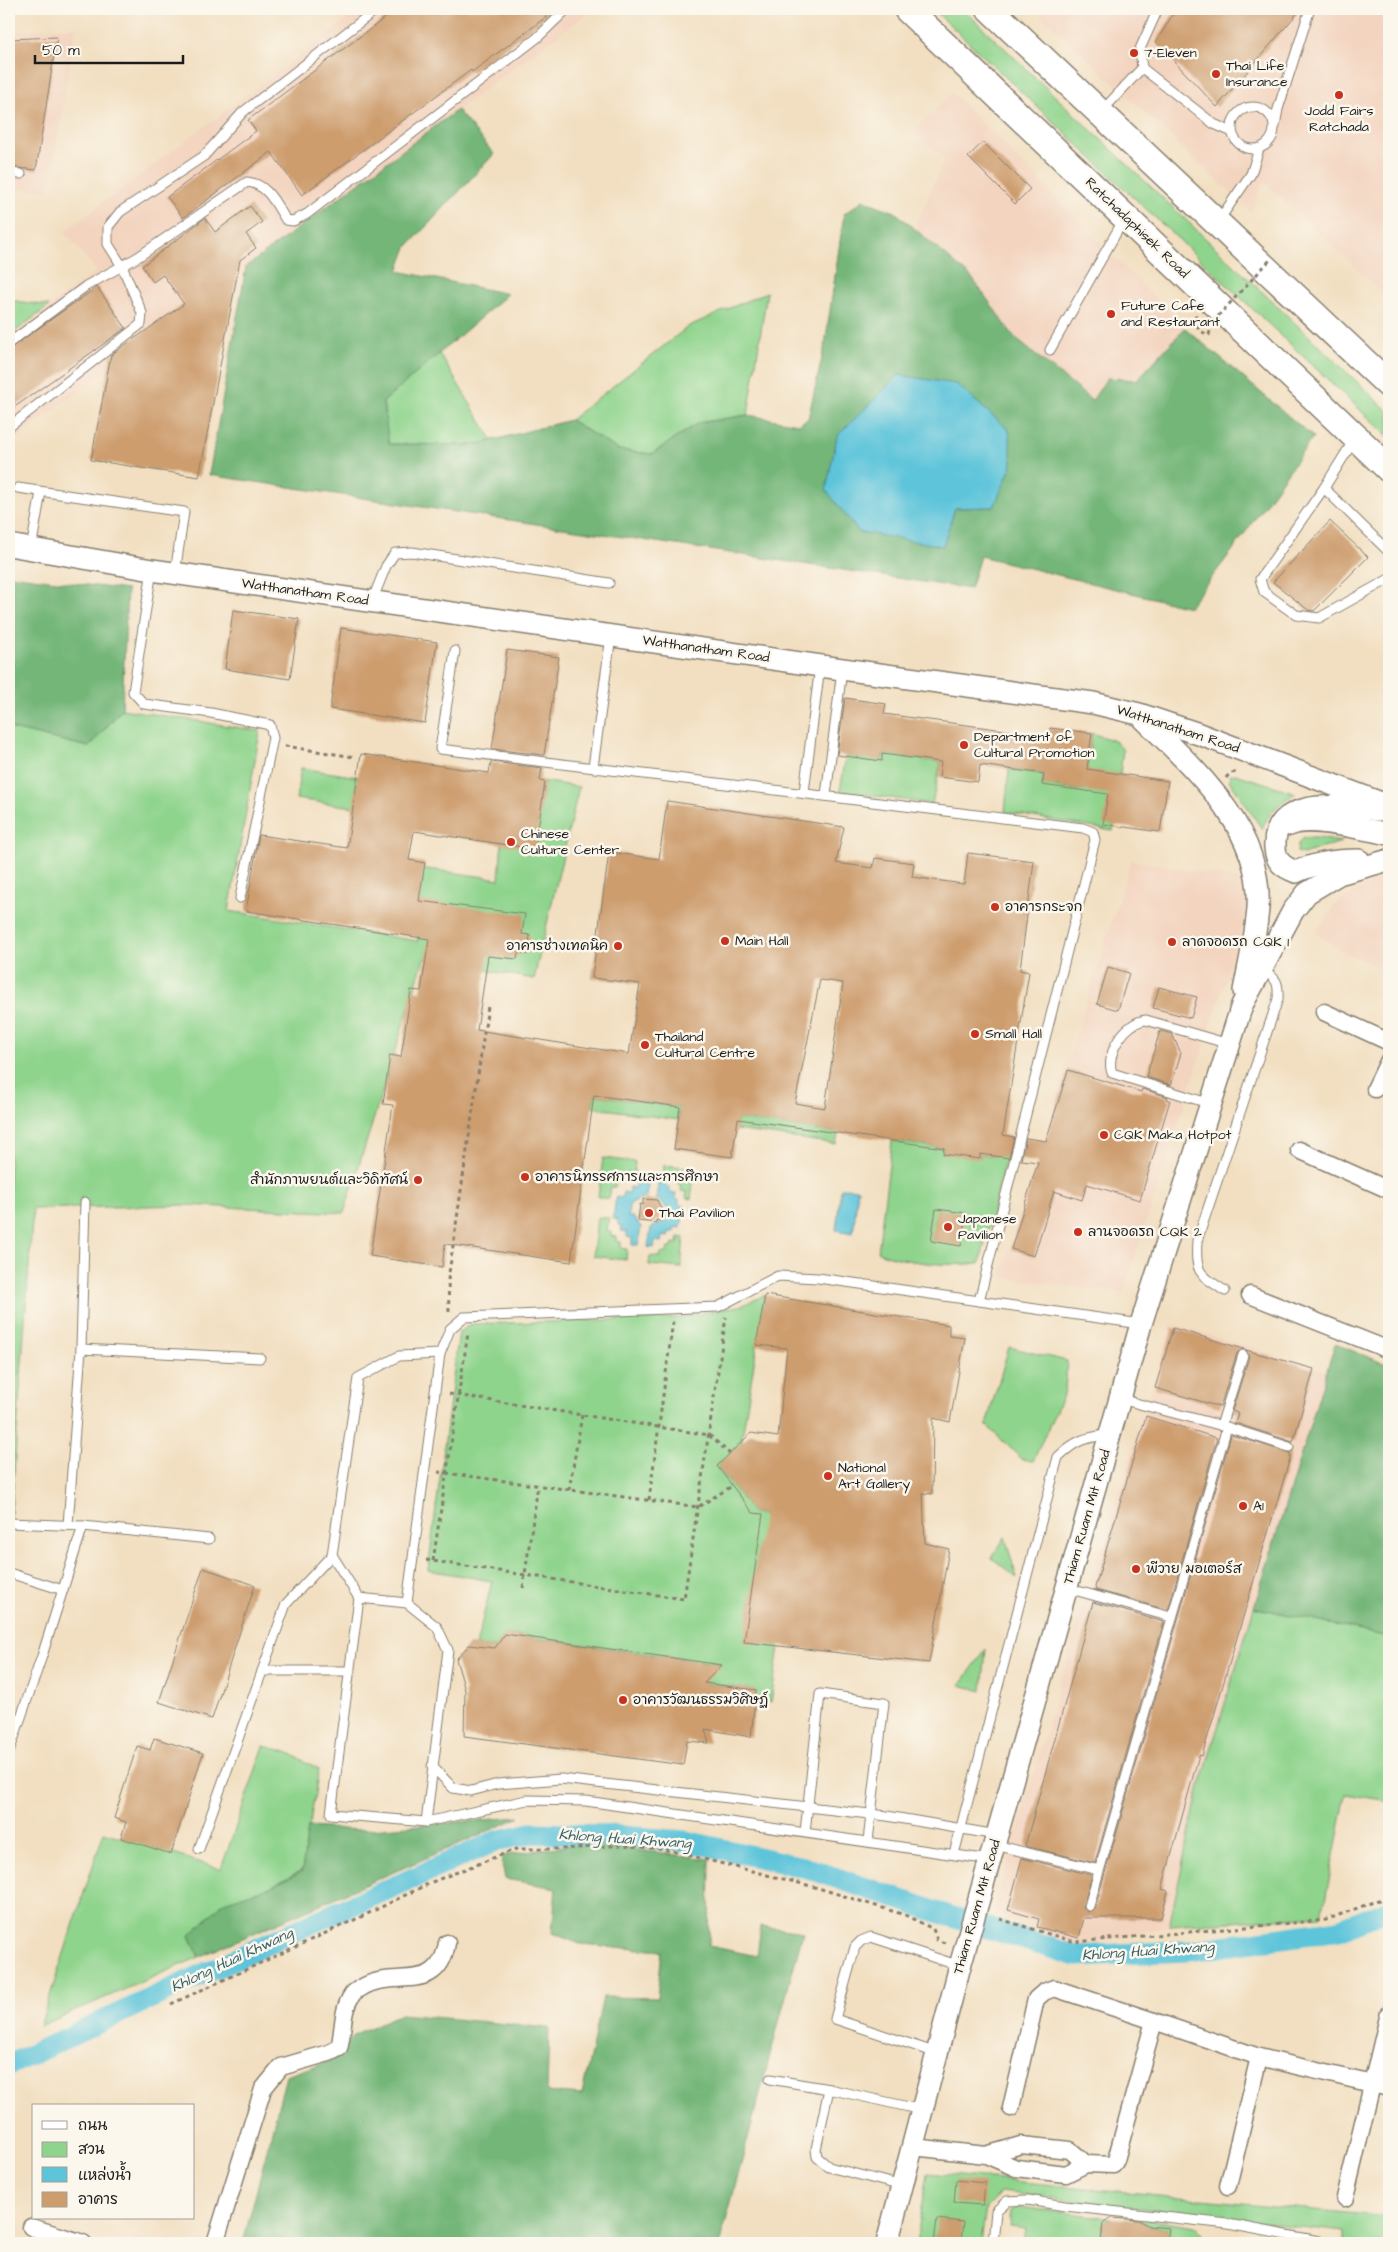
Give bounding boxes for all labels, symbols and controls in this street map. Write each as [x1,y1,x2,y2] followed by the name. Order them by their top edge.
[35,32,182,64] scale bar
[42,40,80,61] text: 50 m
[1144,43,1197,63] place label: 7-Eleven
[1128,47,1140,59] marker: 7-Eleven
[1226,56,1288,92] place label: Thai Life Insurance
[1210,68,1222,80] marker: Thai Life Insurance
[1333,89,1345,101] marker: Jodd Fairs Ratchada
[1305,101,1373,137] place label: Jodd Fairs Ratchada
[1080,173,1194,283] street label: Ratchadaphisek Road
[1121,296,1220,332] place label: Future Cafe and Restaurant
[1105,308,1117,320] marker: Future Cafe and Restaurant
[240,573,370,611] street label: Watthanatham Road
[641,630,771,668] street label: Watthanatham Road
[1114,700,1242,758] street label: Watthanatham Road
[974,727,1095,763] place label: Department of Cultural Promotion
[958,739,970,751] marker: Department of Cultural Promotion
[521,824,620,860] place label: Chinese Culture Center
[505,836,517,848] marker: Chinese Culture Center
[1005,897,1083,917] place label: อาคารกระจก
[989,901,1001,913] marker: อาคารกระจก
[735,931,788,951] place label: Main Hall
[1182,932,1289,952] place label: ลาดจอดรถ CQK 1
[719,935,731,947] marker: Main Hall
[506,936,608,956] place label: อาคารช่างเทคนิค
[1166,936,1178,948] marker: ลาดจอดรถ CQK 1
[612,940,624,952] marker: อาคารช่างเทคนิค
[985,1024,1042,1044] place label: Small Hall
[655,1027,756,1063] place label: Thailand Cultural Centre
[969,1028,981,1040] marker: Small Hall
[639,1039,651,1051] marker: Thailand Cultural Centre
[1114,1125,1232,1145] place label: CQK Maka Hotpot
[1098,1129,1110,1141] marker: CQK Maka Hotpot
[535,1167,719,1187] place label: อาคารนิทรรศการและการศึกษา
[250,1170,409,1190] place label: สำนักภาพยนต์และวิดิทัศน์
[519,1171,531,1183] marker: อาคารนิทรรศการและการศึกษา
[412,1174,424,1186] marker: สำนักภาพยนต์และวิดิทัศน์
[659,1203,734,1223] place label: Thai Pavilion
[643,1207,655,1219] marker: Thai Pavilion
[958,1209,1017,1245] place label: Japanese Pavilion
[942,1221,954,1233] marker: Japanese Pavilion
[1088,1222,1202,1242] place label: ลานจอดรถ CQK 2
[1072,1226,1084,1238] marker: ลานจอดรถ CQK 2
[1058,1447,1116,1587] street label: Thiam Ruam Mit Road
[838,1458,910,1494] place label: National Art Gallery
[822,1470,834,1482] marker: National Art Gallery
[1253,1496,1264,1516] place label: A1
[1237,1500,1249,1512] marker: A1
[1146,1559,1243,1579] place label: พีวาย มอเตอร์ส
[1130,1563,1142,1575] marker: พีวาย มอเตอร์ส
[633,1690,769,1710] place label: อาคารวัฒนธรรมวิศิษฏ์
[617,1694,629,1706] marker: อาคารวัฒนธรรมวิศิษฏ์
[558,1824,693,1855] water label: Khlong Huai Khwang
[948,1837,1006,1977] street label: Thiam Ruam Mit Road
[167,1922,298,1998] water label: Khlong Huai Khwang
[1081,1936,1216,1967] water label: Khlong Huai Khwang
[32,2104,195,2220] legend
[78,2115,107,2136] text: ถนน
[78,2139,105,2160] text: สวน
[78,2161,132,2186] text: แหล่งน้ำ
[78,2189,118,2210] text: อาคาร

